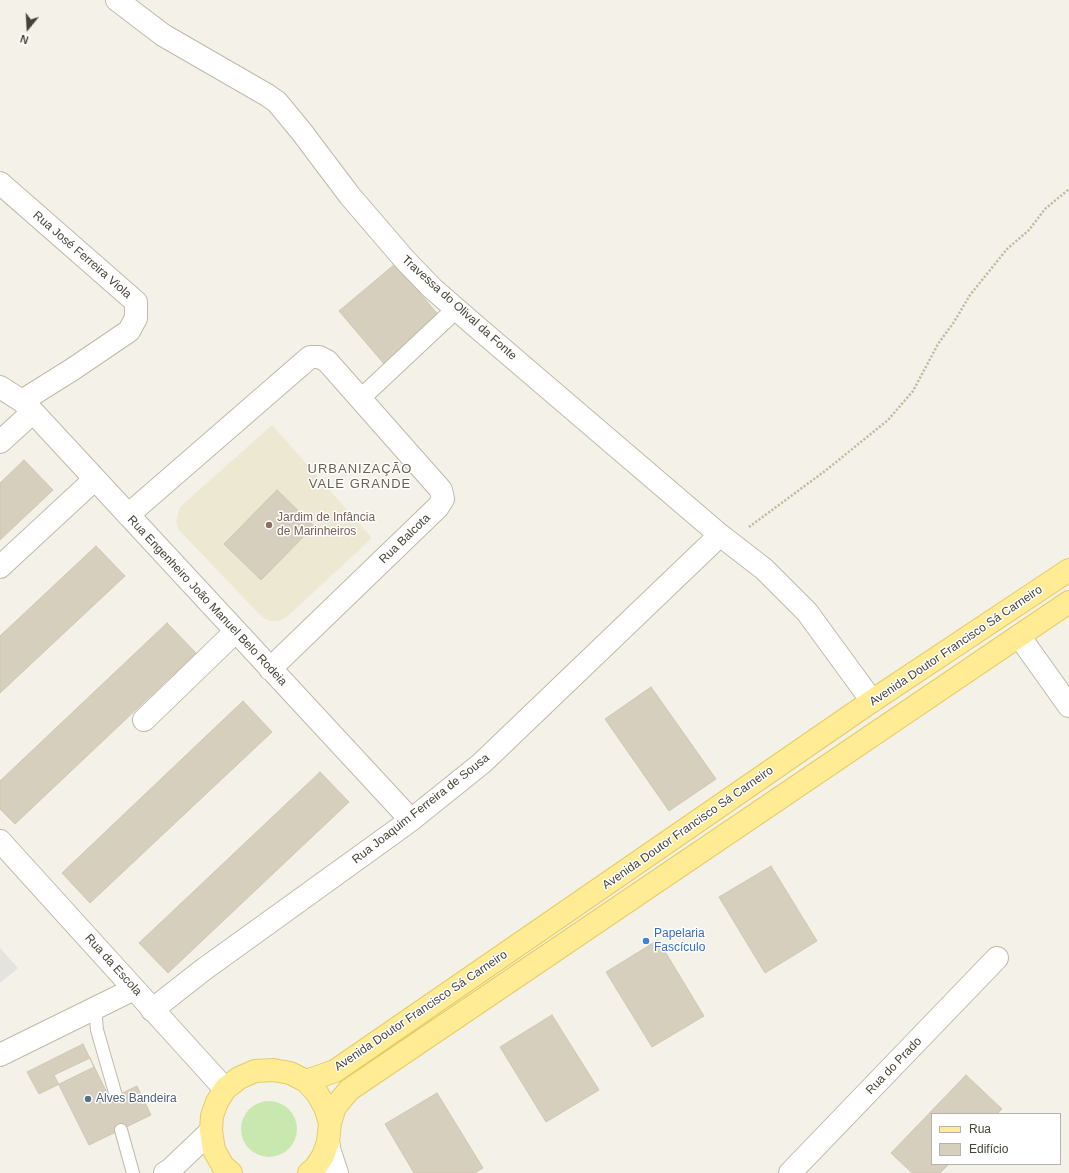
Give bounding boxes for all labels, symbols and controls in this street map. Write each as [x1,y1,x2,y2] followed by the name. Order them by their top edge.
[8,8,48,48] north arrow
[19,32,30,46] text: N
[30,208,134,302] street label: Rua José Ferreira Viola
[399,253,519,363] street label: Travessa do Olival da Fonte
[308,461,412,492] district label: URBANIZAÇÃO VALE GRANDE
[277,511,375,539] place label: Jardim de Infância de Marinheiros
[376,511,434,567] street label: Rua Balcota
[124,513,290,689] street label: Rua Engenheiro João Manuel Belo Rodeia
[264,520,274,530] marker: Jardim de Infância de Marinheiros
[867,583,1045,709] street label: Avenida Doutor Francisco Sá Carneiro
[350,751,492,867] street label: Rua Joaquim Ferreira de Sousa
[600,763,776,893] street label: Avenida Doutor Francisco Sá Carneiro
[654,927,705,955] place label: Papelaria Fascículo
[82,931,144,999] street label: Rua da Escola
[641,936,651,946] marker: Papelaria Fascículo
[332,948,510,1074] street label: Avenida Doutor Francisco Sá Carneiro
[863,1034,925,1098] street label: Rua do Prado
[96,1092,177,1106] place label: Alves Bandeira
[83,1094,93,1104] marker: Alves Bandeira
[931,1113,1061,1165] legend
[969,1122,991,1136] text: Rua
[969,1142,1008,1156] text: Edifício

